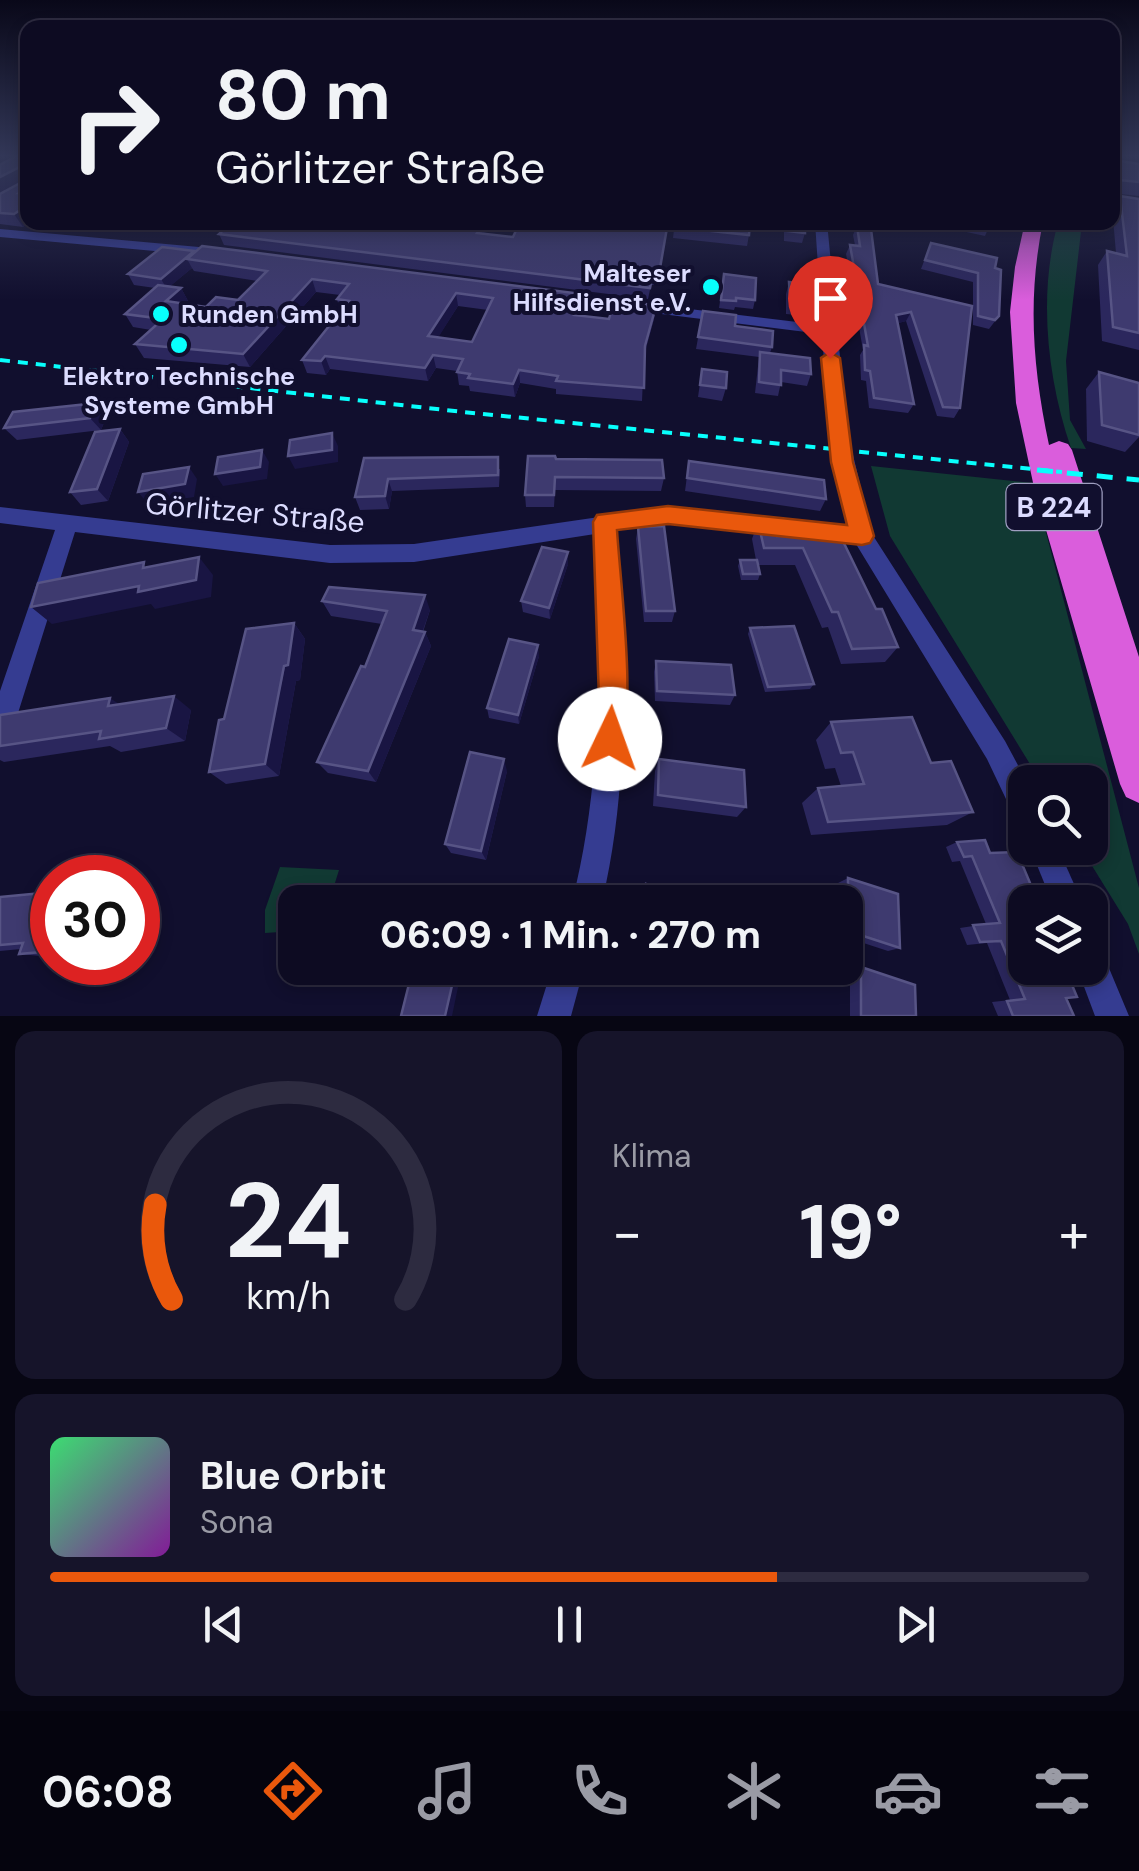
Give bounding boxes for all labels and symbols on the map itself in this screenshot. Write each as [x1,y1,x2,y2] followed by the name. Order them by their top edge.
[788,256,873,359] pin
[513,257,691,319] place label: Malteser Hilfsdienst e.V.
[700,276,722,298] marker: Malteser Hilfsdienst e.V.
[181,298,358,331] place label: Runden GmbH
[150,303,172,325] marker: Runden GmbH
[168,334,190,356] marker: Elektro Technische Systeme GmbH
[63,360,295,422] place label: Elektro Technische Systeme GmbH
[144,483,366,542] street label: Görlitzer Straße
[1006,484,1102,530] road number: B 224
[558,687,662,791] position arrow
[30,855,160,985] speed limit sign: 30

